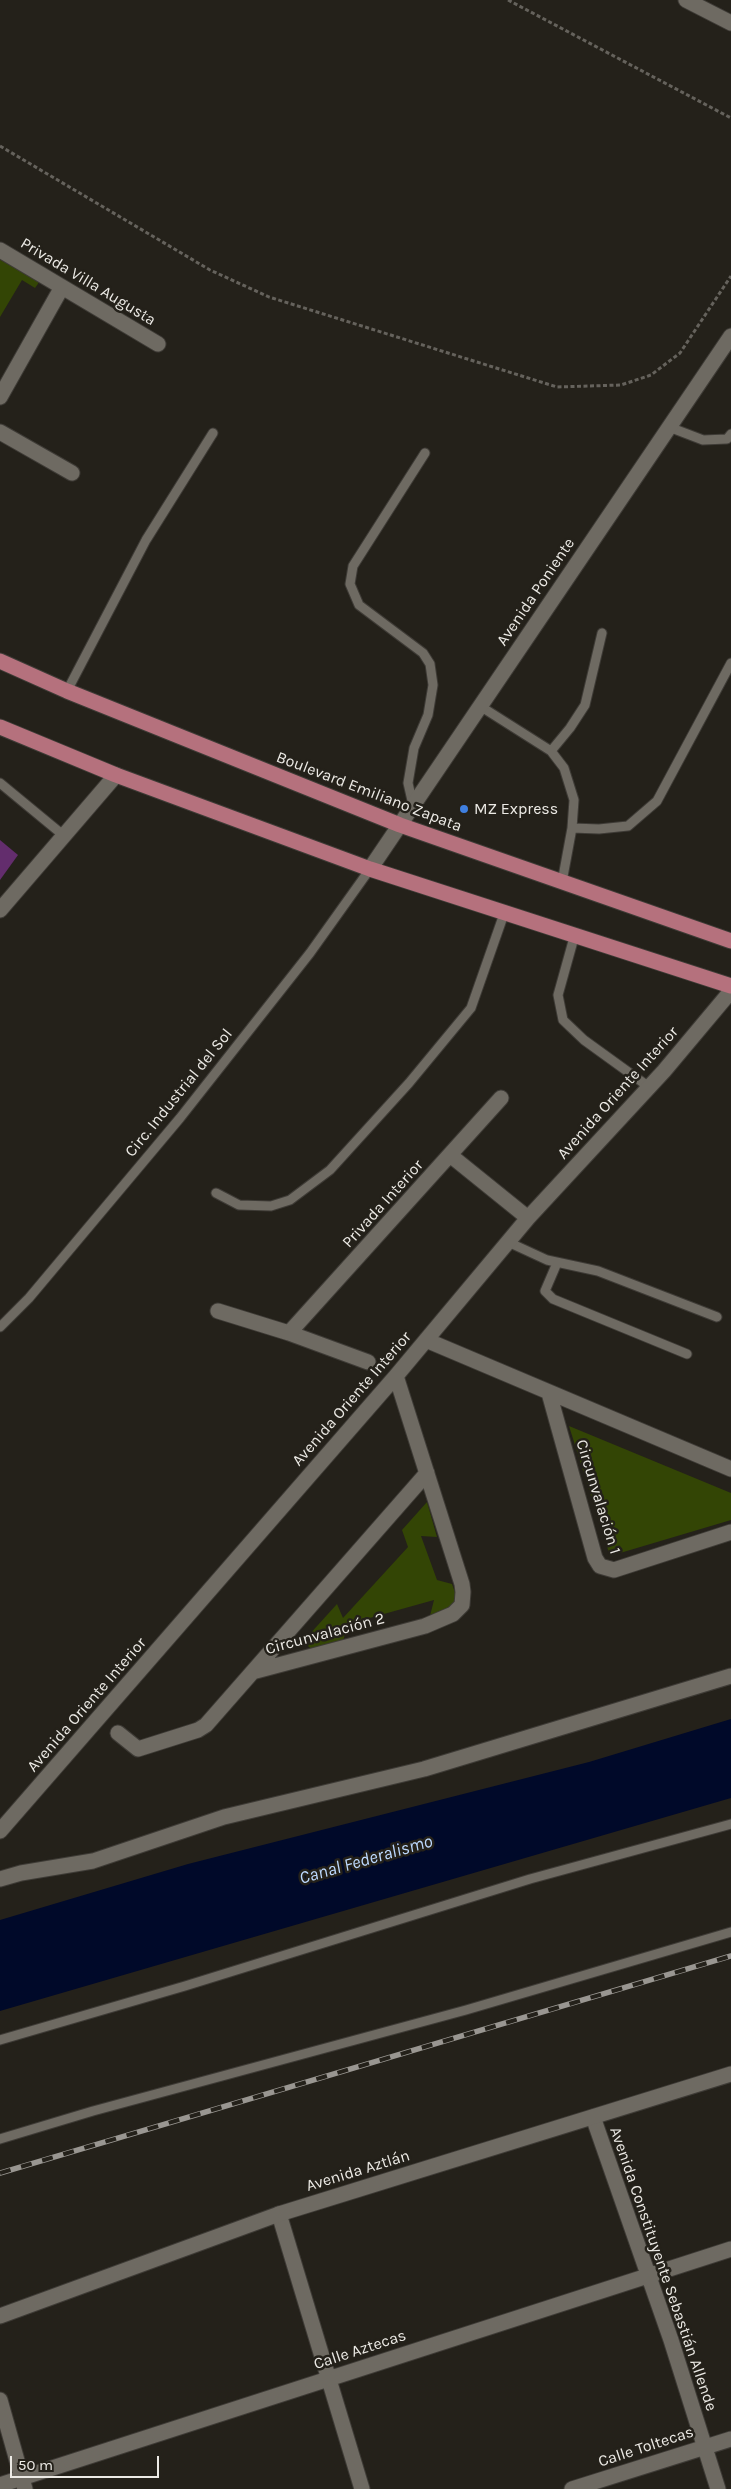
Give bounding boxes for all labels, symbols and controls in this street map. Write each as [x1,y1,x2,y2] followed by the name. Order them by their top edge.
[17,234,159,330] street label: Privada Villa Augusta
[493,535,579,649] street label: Avenida Poniente
[273,748,465,836] street label: Boulevard Emiliano Zapata
[474,799,558,819] place label: MZ Express
[458,803,470,815] marker: MZ Express
[553,1023,683,1163] street label: Avenida Oriente Interior
[121,1025,237,1161] street label: Circ. Industrial del Sol
[338,1156,428,1252] street label: Privada Interior
[288,1328,416,1470] street label: Avenida Oriente Interior
[571,1437,625,1557] street label: Circunvalación 1
[263,1609,387,1659] street label: Circunvalación 2
[23,1634,151,1776] street label: Avenida Oriente Interior
[297,1831,435,1889] water label: Canal Federalismo
[605,2124,721,2414] street label: Avenida Constituyente Sebastián Allende
[304,2146,412,2196] street label: Avenida Aztlán
[311,2326,409,2374] street label: Calle Aztecas
[596,2423,696,2471] street label: Calle Toltecas
[12,2446,161,2478] scale bar
[18,2456,53,2474] text: 50 m

